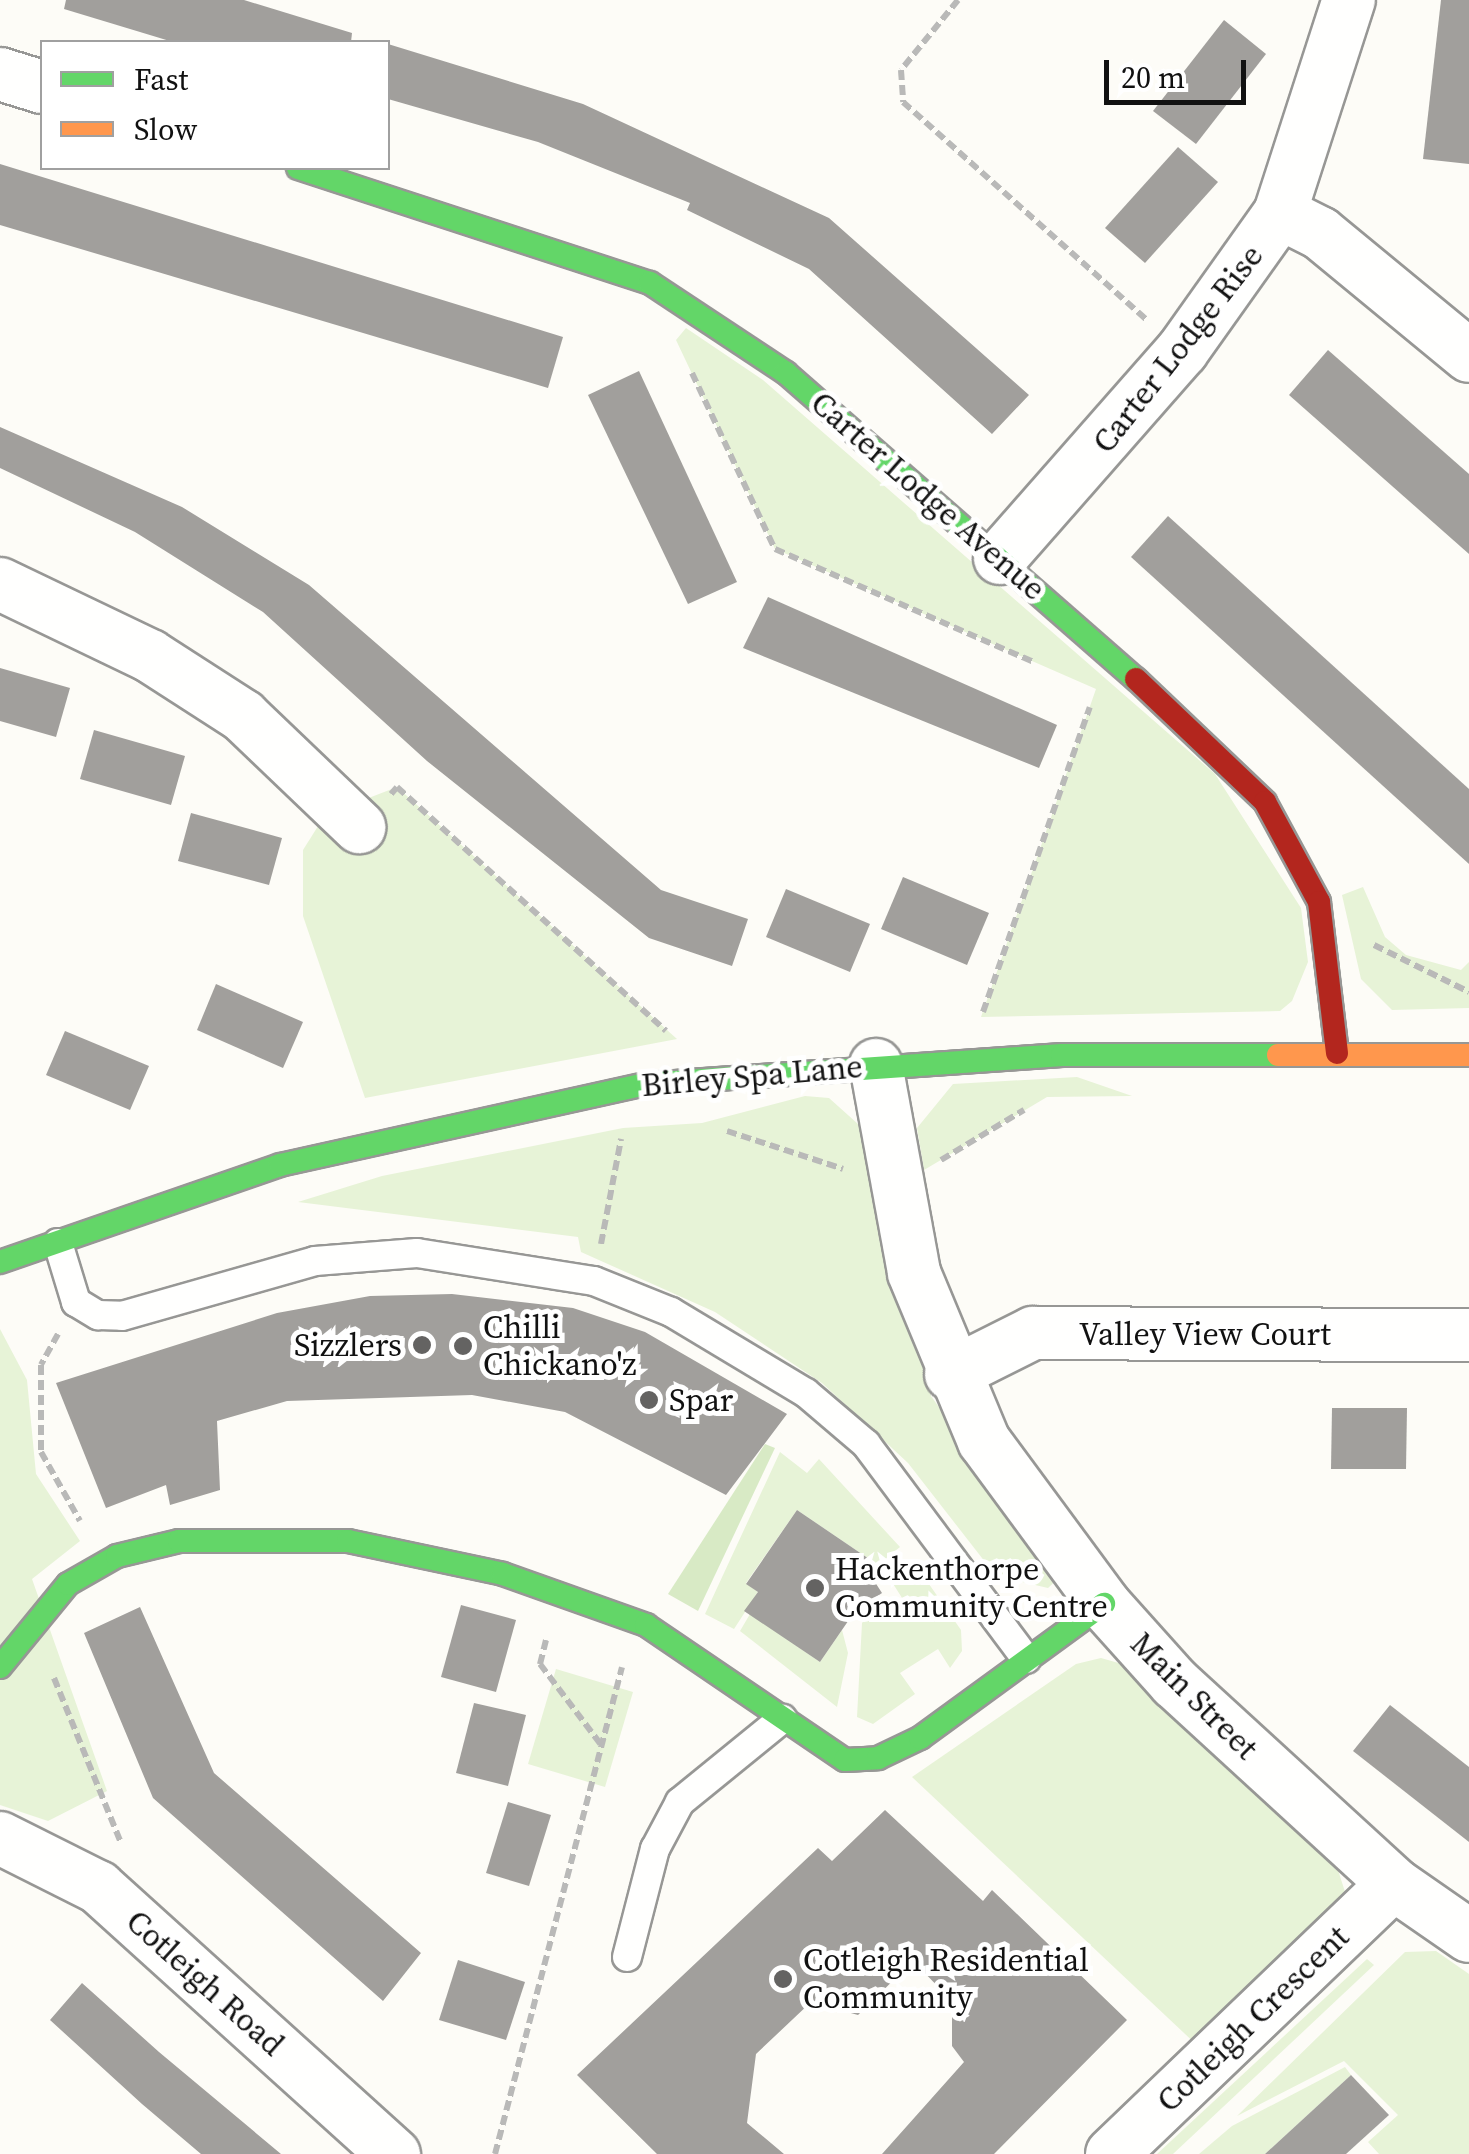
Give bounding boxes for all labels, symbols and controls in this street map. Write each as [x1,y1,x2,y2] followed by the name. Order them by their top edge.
[40,40,390,170] legend
[1109,40,1252,102] scale bar
[1121,57,1185,98] text: 20 m
[134,59,188,100] text: Fast
[134,109,197,150] text: Slow
[1085,237,1271,461] street label: Carter Lodge Rise
[803,384,1053,608] street label: Carter Lodge Avenue
[640,1047,864,1105] street label: Birley Spa Lane
[483,1309,637,1384] place label: Chilli Chickano'z
[1079,1315,1331,1353] street label: Valley View Court
[294,1326,402,1364] place label: Sizzlers
[411,1334,433,1356] marker: Sizzlers
[452,1335,474,1357] marker: Chilli Chickano'z
[669,1381,733,1419] place label: Spar
[638,1389,660,1411] marker: Spar
[835,1551,1108,1626] place label: Hackenthorpe Community Centre
[804,1577,826,1599] marker: Hackenthorpe Community Centre
[1123,1625,1265,1767] street label: Main Street
[118,1902,292,2064] street label: Cotleigh Road
[1149,1918,1357,2120] street label: Cotleigh Crescent
[803,1942,1089,2017] place label: Cotleigh Residential Community
[772,1968,794,1990] marker: Cotleigh Residential Community

